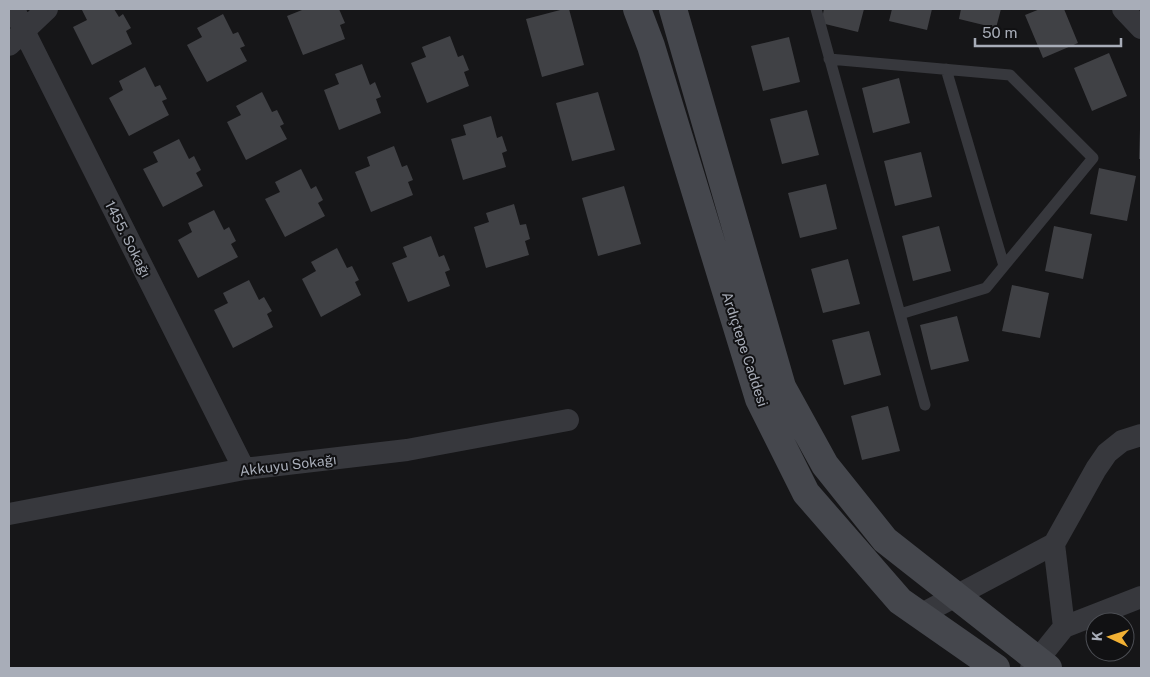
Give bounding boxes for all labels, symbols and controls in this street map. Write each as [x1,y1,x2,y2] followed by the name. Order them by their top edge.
[975,15,1121,47] scale bar
[982,24,1017,41] text: 50 m
[102,198,154,280] street label: 1455. Sokağı
[719,290,771,408] street label: Ardıçtepe Caddesi
[239,451,337,479] street label: Akkuyu Sokağı
[1085,612,1135,662] north arrow
[1089,631,1105,642] text: K

